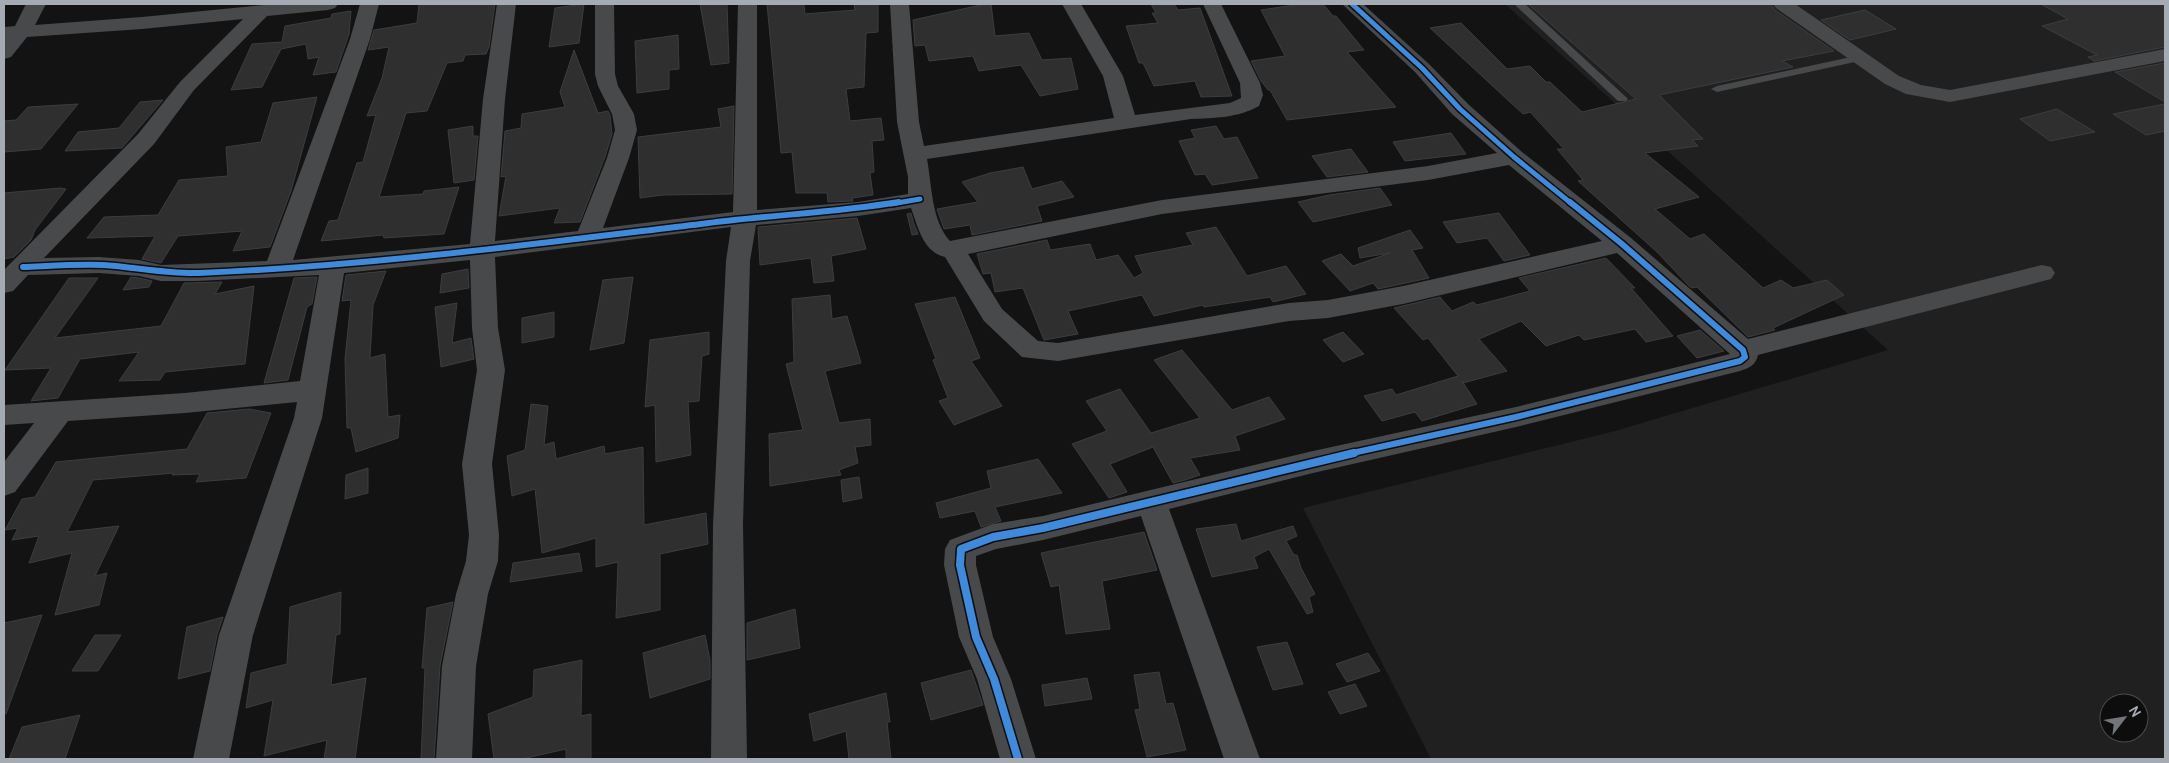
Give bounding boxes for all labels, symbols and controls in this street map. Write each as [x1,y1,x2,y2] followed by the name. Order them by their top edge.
[2099,693,2149,743] north arrow
[2125,702,2145,720] text: N

